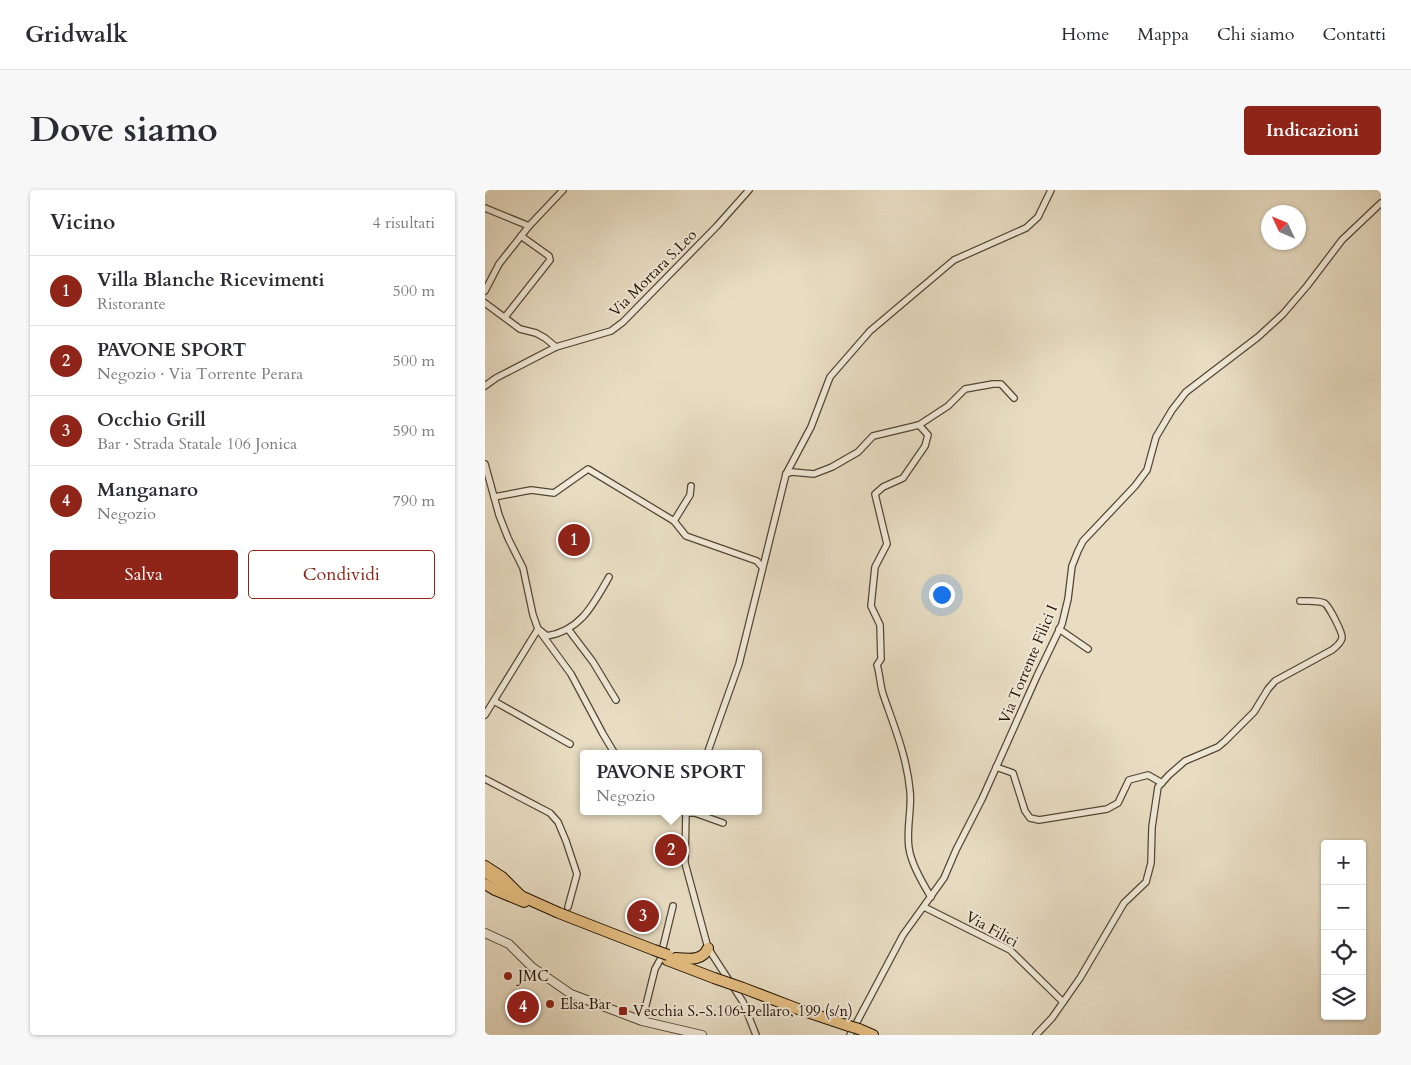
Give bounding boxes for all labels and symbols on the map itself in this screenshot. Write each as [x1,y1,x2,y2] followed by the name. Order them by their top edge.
[1261,205,1306,250] north arrow
[605,225,701,321] street label: Via Mortara S.Leo
[558,521,590,559] pin: 1
[929,582,955,608] your location
[994,601,1062,727] street label: Via Torrente Filici I
[655,831,687,869] pin: 2
[627,897,659,935] pin: 3
[962,906,1022,952] street label: Via Filici
[516,966,549,986] place label: JMC
[502,970,514,982] marker: JMC
[507,988,539,1026] pin: 4
[560,994,611,1014] place label: Elsa Bar
[544,998,556,1010] marker: Elsa Bar
[633,1001,853,1021] place label: Vecchia S.-S.106-Pellaro, 199 (s/n)
[617,1005,629,1017] marker: Vecchia S.-S.106-Pellaro, 199 (s/n)

